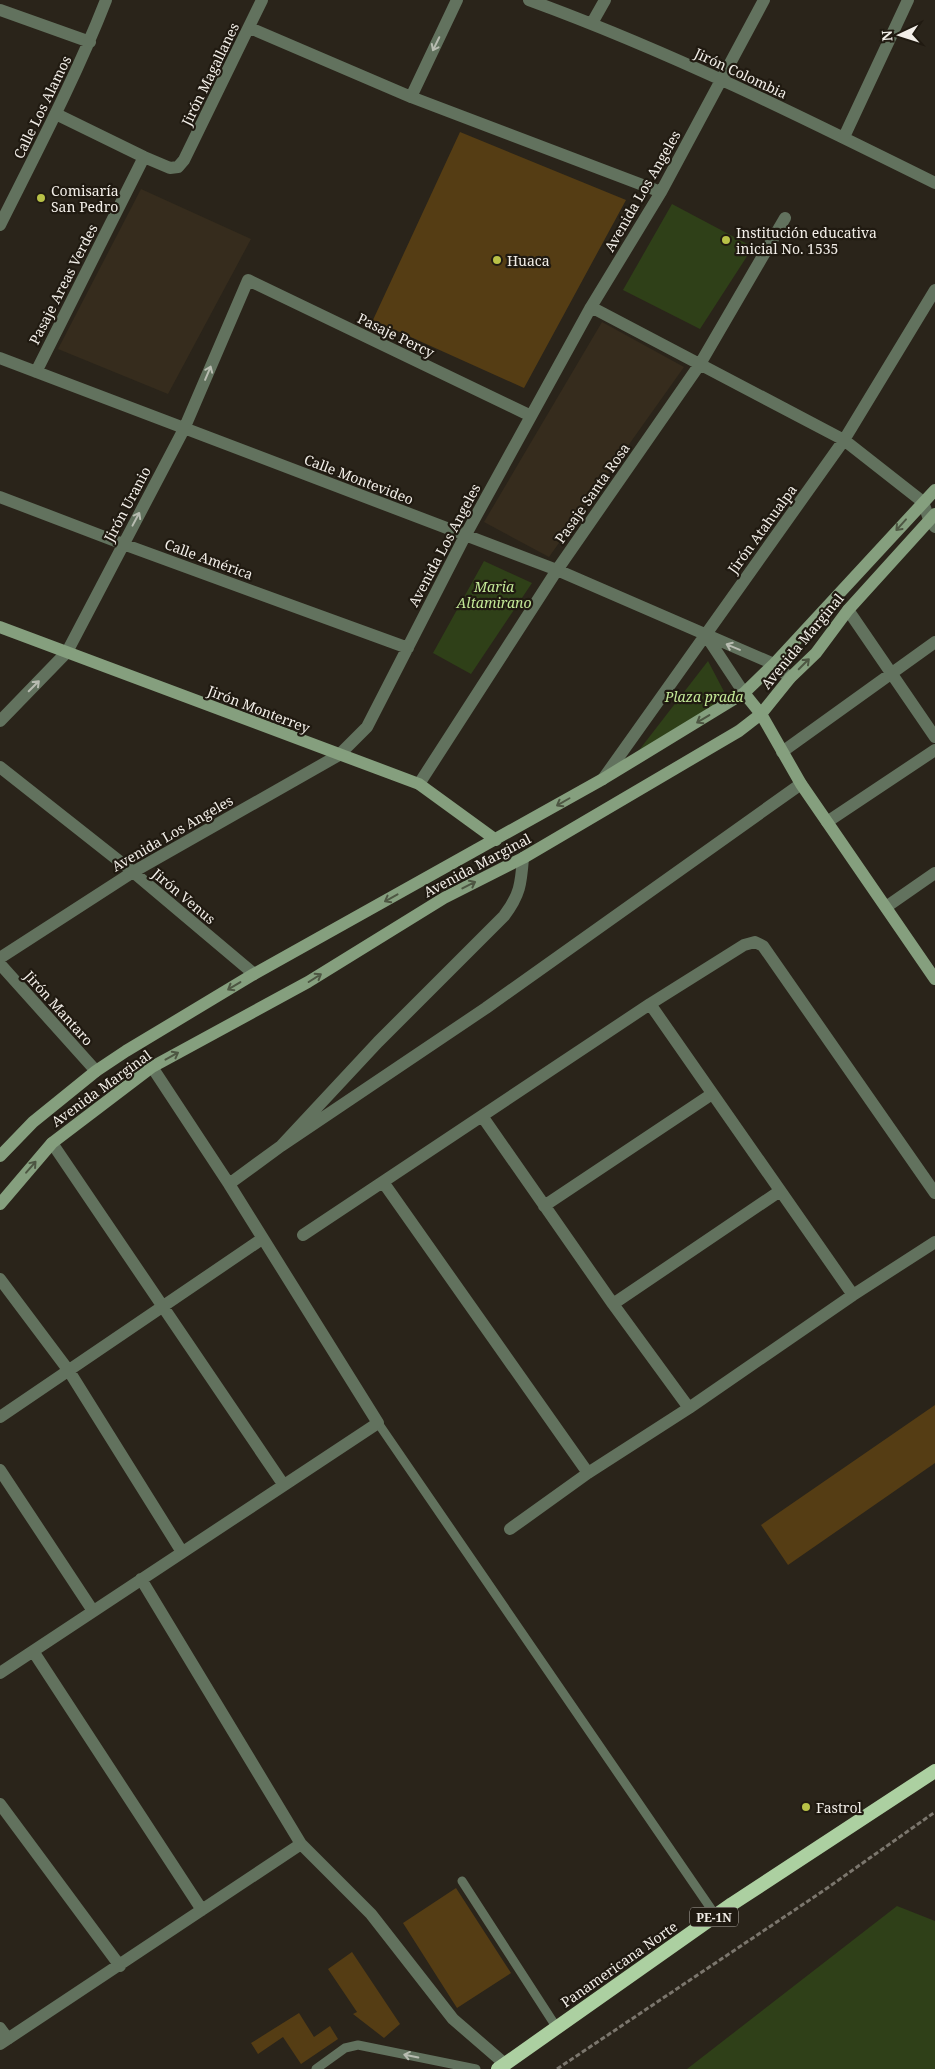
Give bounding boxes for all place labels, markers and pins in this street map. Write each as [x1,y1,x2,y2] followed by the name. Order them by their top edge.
[51,181,119,216] place label: Comisaría San Pedro
[35,192,47,204] marker: Comisaría San Pedro
[736,223,877,258] place label: Institución educativa inicial No. 1535
[720,234,732,246] marker: Institución educativa inicial No. 1535
[507,251,550,270] place label: Huaca
[491,254,503,266] marker: Huaca
[816,1798,862,1817] place label: Fastrol
[800,1801,812,1813] marker: Fastrol

